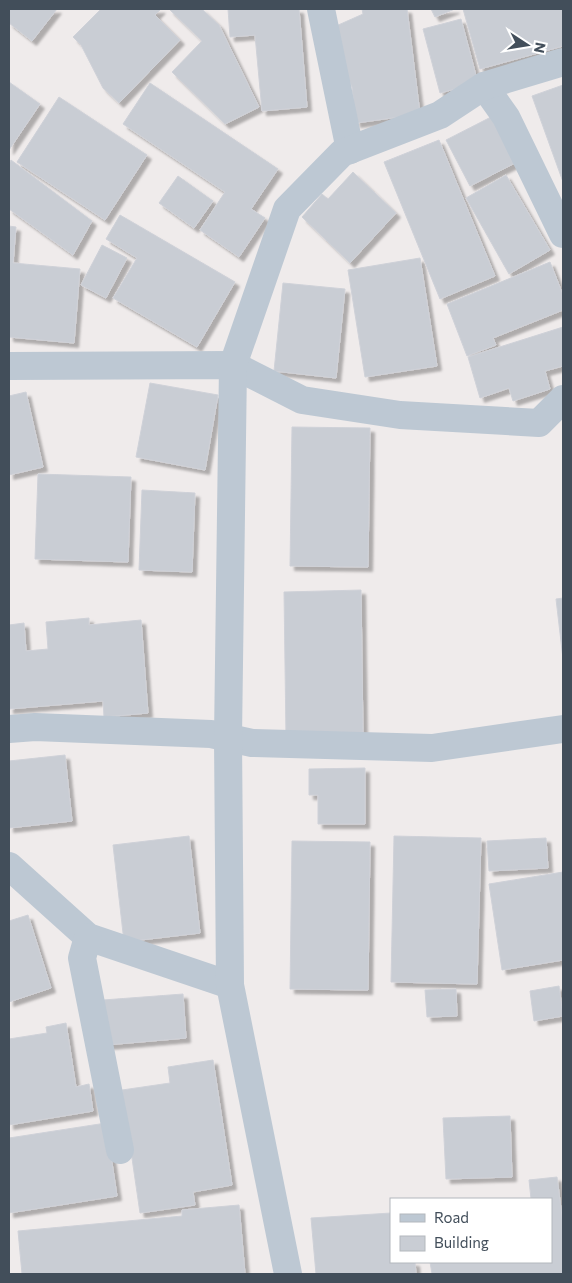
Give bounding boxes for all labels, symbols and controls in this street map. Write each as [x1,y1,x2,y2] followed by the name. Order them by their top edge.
[502,20,552,70] north arrow
[531,41,550,55] text: N
[390,1198,552,1263] legend
[434,1208,469,1226] text: Road
[434,1233,489,1251] text: Building

